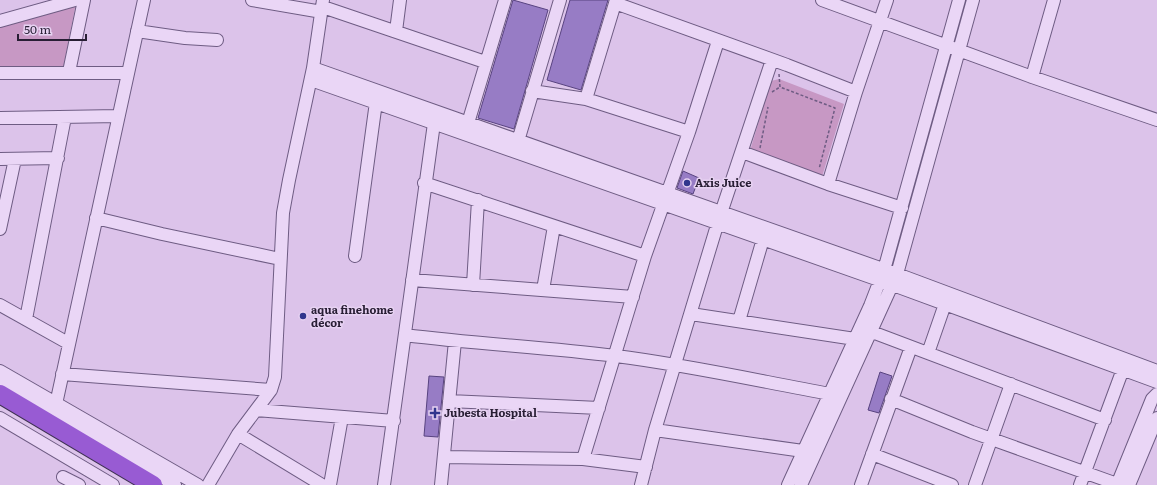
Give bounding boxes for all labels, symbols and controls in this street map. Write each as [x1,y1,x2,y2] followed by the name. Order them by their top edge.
[18,16,86,42] scale bar
[24,20,51,38] text: 50 m
[695,174,751,190] place label: Axis Juice
[682,178,692,188] marker: Axis Juice
[311,301,393,330] place label: aqua finehome décor
[298,311,308,321] marker: aqua finehome décor
[444,404,537,420] place label: Jubesta Hospital
[429,407,441,419] marker: Jubesta Hospital

